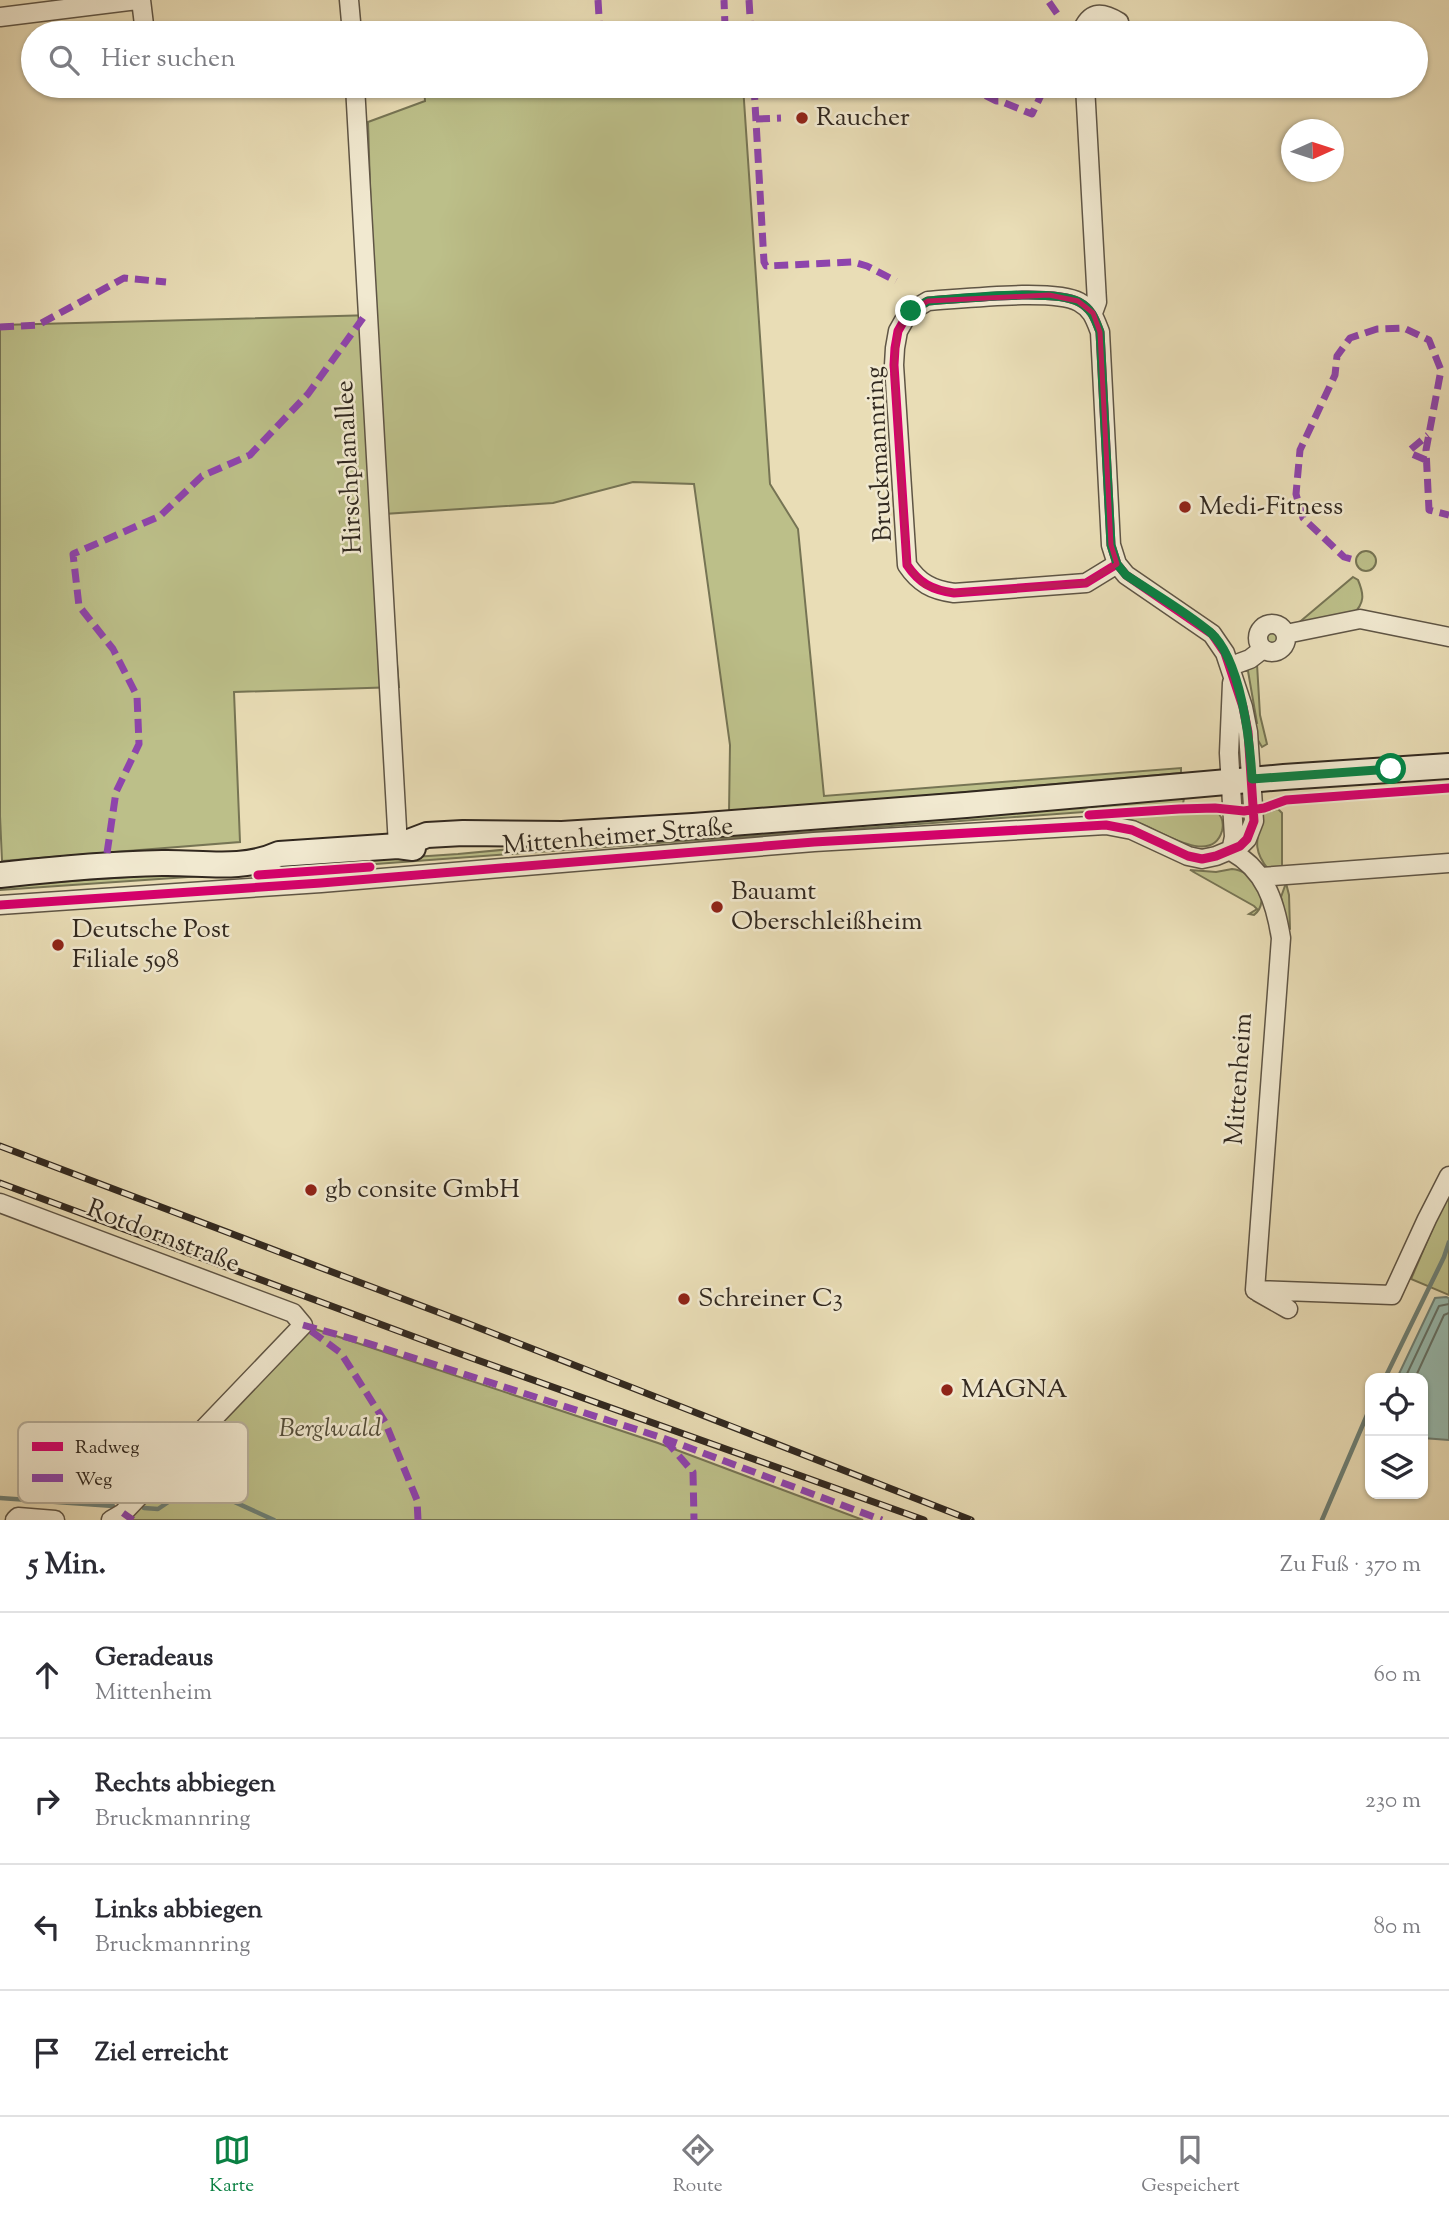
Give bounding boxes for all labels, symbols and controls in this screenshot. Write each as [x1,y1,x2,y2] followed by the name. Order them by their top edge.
[21,21,1428,98] search box
[45,41,83,79] icon: search
[101,41,236,78] text: Hier suchen
[816,100,910,137] place label: Raucher
[794,110,810,126] marker: Raucher
[1281,119,1344,182] north arrow
[895,295,926,326] route end
[857,365,903,543] street label: Bruckmannring
[327,379,373,555] street label: Hirschplanallee
[1199,489,1343,526] place label: Medi-Fitness
[1177,499,1193,515] marker: Medi-Fitness
[1375,753,1406,784] route start
[501,808,735,866] street label: Mittenheimer Straße
[731,874,923,941] place label: Bauamt Oberschleißheim
[709,899,725,915] marker: Bauamt Oberschleißheim
[72,912,230,979] place label: Deutsche Post Filiale 598
[50,937,66,953] marker: Deutsche Post Filiale 598
[1217,1012,1263,1146] street label: Mittenheim
[325,1172,520,1209] place label: gb consite GmbH
[303,1182,319,1198] marker: gb consite GmbH
[81,1191,245,1283] street label: Rotdornstraße
[698,1281,843,1318] place label: Schreiner C3
[676,1291,692,1307] marker: Schreiner C3
[961,1372,1068,1409] place label: MAGNA
[1365,1373,1428,1499] map controls
[1365,1373,1428,1436] button: locate
[939,1382,955,1398] marker: MAGNA
[279,1411,381,1448] park label: Berglwald
[18,1422,248,1503] legend
[75,1435,139,1462] text: Radweg
[1365,1436,1428,1499] button: layers
[75,1467,112,1494] text: Weg
[28,1544,106,1587] text: 5 Min.
[1280,1549,1421,1582] text: Zu Fuß · 370 m
[95,1640,213,1677] text: Geradeaus
[28,1656,66,1694] icon: ahead
[1373,1659,1421,1692] text: 60 m
[95,1677,212,1710] text: Mittenheim
[95,1766,276,1803] text: Rechts abbiegen
[28,1782,66,1820] icon: right
[1365,1785,1421,1818] text: 230 m
[95,1803,251,1836] text: Bruckmannring
[95,1892,263,1929] text: Links abbiegen
[28,1908,66,1946] icon: left
[1373,1911,1421,1944] text: 80 m
[95,1929,251,1962] text: Bruckmannring
[28,2034,66,2072] icon: arrive
[95,2035,228,2072] text: Ziel erreicht
[209,2131,254,2200] tab: Karte
[673,2131,723,2200] tab: Route
[1141,2131,1240,2200] tab: Gespeichert

